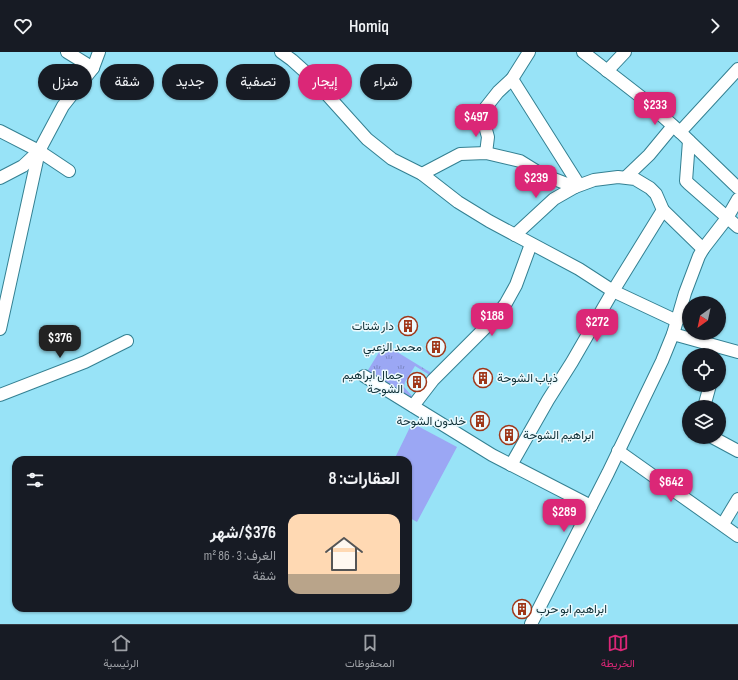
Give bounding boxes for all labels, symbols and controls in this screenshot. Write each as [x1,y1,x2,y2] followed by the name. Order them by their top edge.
[12,15,34,37] icon: heart
[704,15,726,37] icon: forward
[349,16,389,37] text: Homiq
[38,64,92,100] chip: منزل
[100,64,154,100] chip: شقة
[162,64,218,100] chip: جديد
[226,64,290,100] chip: تصفية
[298,64,352,100] chip: إيجار
[360,64,412,100] chip: شراء
[631,92,679,126] pin: $233
[643,97,667,113] text: $233
[452,104,500,138] pin: $497
[464,109,488,125] text: $497
[512,165,560,199] pin: $239
[524,170,548,186] text: $239
[682,296,726,340] north arrow
[682,296,726,444] map controls
[468,303,516,337] pin: $188
[480,308,504,324] text: $188
[573,309,621,343] pin: $272
[585,314,609,330] text: $272
[397,315,419,337] building icon: دار شتات
[352,319,394,334] place label: دار شتات
[36,325,84,359] pin: $376
[48,330,72,346] text: $376
[425,336,447,358] building icon: محمد الزعبي
[363,340,422,357] place label: محمد الزعبي
[682,348,726,392] button: locate
[472,367,494,389] building icon: ذياب الشوحة
[342,368,403,397] place label: جمال ابراهيم الشوحة
[406,371,428,393] building icon: جمال ابراهيم الشوحة
[497,371,558,386] place label: ذياب الشوحة
[682,400,726,444] button: layers
[469,410,491,432] building icon: خلدون الشوحة
[396,414,466,429] place label: خلدون الشوحة
[498,424,520,446] building icon: ابراهيم الشوحة
[523,428,594,443] place label: ابراهيم الشوحة
[24,469,46,491] icon: filters
[329,469,400,489] text: العقارات: 8
[647,469,695,503] pin: $642
[659,474,683,490] text: $642
[540,499,588,533] pin: $289
[552,504,576,520] text: $289
[210,523,276,543] text: $376/شهر
[320,530,368,578] icon: home
[204,548,276,564] text: الغرف: 3 · 86 m²
[253,568,276,584] text: شقة
[511,598,533,620] building icon: ابراهيم ابو حرب
[536,602,607,617] place label: ابراهيم ابو حرب
[103,632,139,673] tab: الرئيسية
[345,632,395,673] tab: المحفوظات
[601,632,635,673] tab: الخريطة

